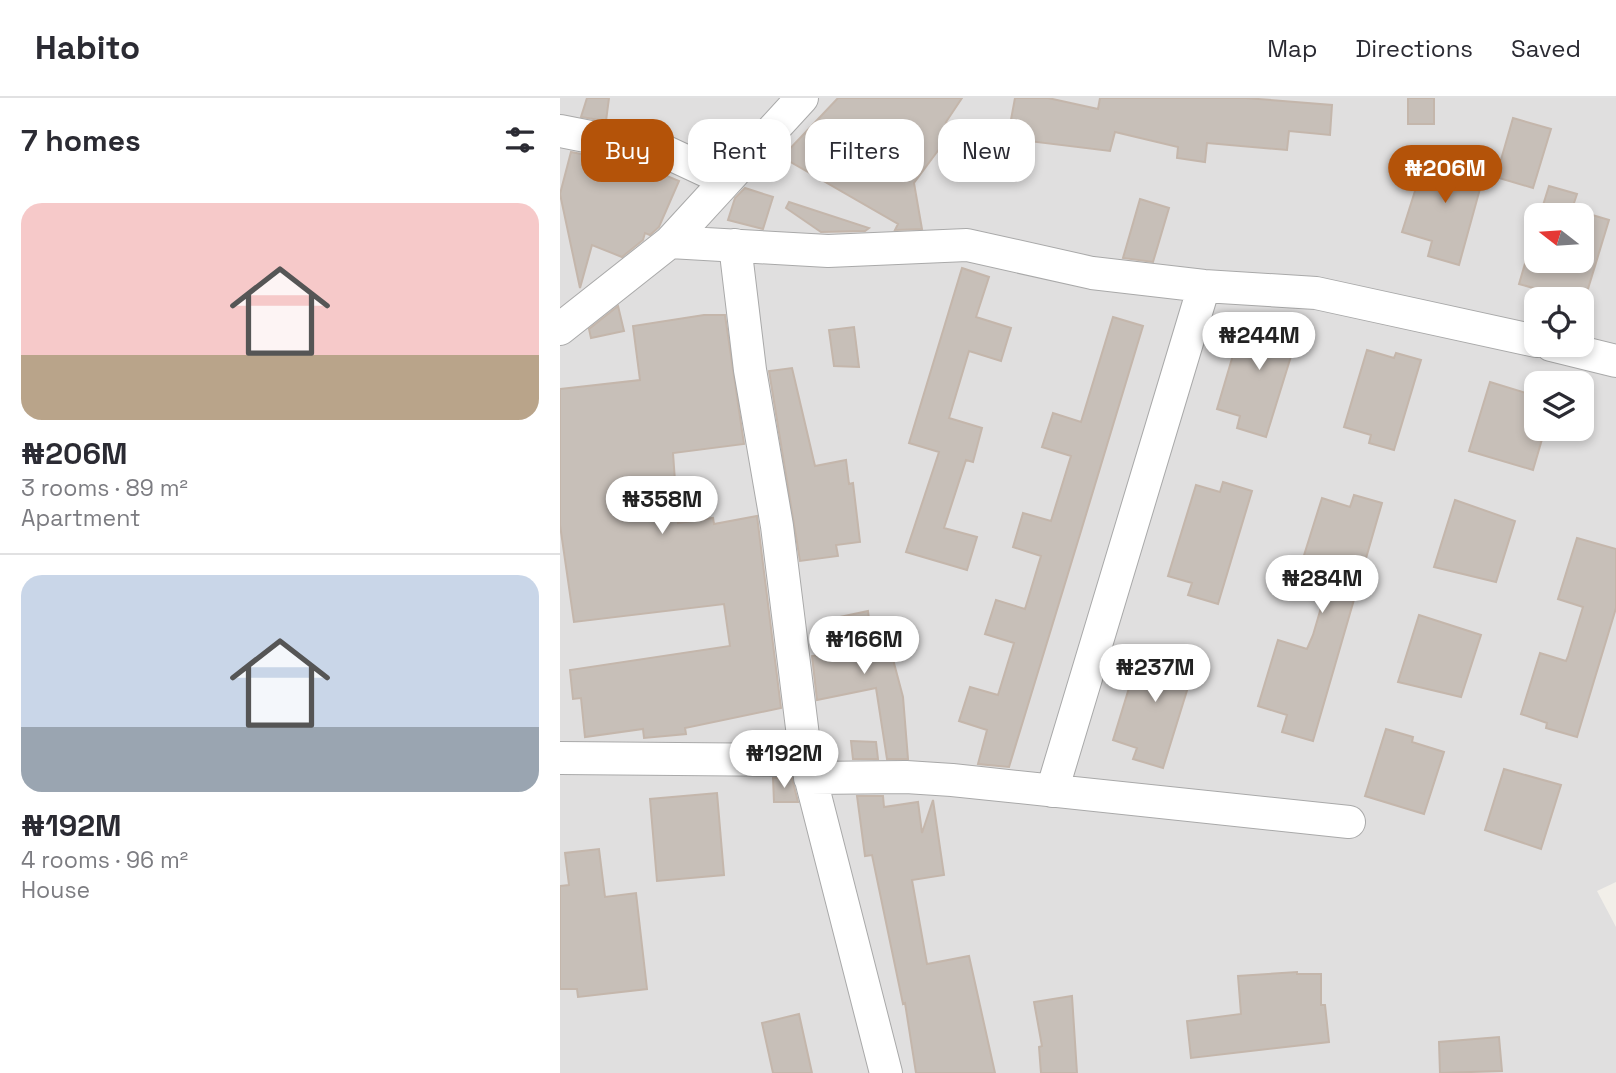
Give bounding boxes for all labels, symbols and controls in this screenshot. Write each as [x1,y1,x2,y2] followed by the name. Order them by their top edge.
[35,27,140,69] text: Habito
[1267,33,1317,64] text: Map
[1355,33,1473,64] text: Directions
[1511,33,1581,64] text: Saved
[581,119,674,182] chip: Buy
[688,119,791,182] chip: Rent
[805,119,924,182] chip: Filters
[938,119,1035,182] chip: New
[21,121,141,160] text: 7 homes
[501,121,539,159] icon: filters
[1396,146,1494,205] pin: ₦206M
[1404,153,1486,183] text: ₦206M
[1524,203,1594,273] north arrow
[1524,203,1594,441] map controls
[217,248,343,374] icon: home
[1524,287,1594,357] button: locate
[1210,313,1308,372] pin: ₦244M
[1218,320,1300,350] text: ₦244M
[1524,371,1594,441] button: layers
[21,434,127,473] text: ₦206M
[21,473,188,503] text: 3 rooms · 89 m²
[613,476,711,536] pin: ₦358M
[622,484,702,514] text: ₦358M
[21,503,141,533] text: Apartment
[1273,556,1371,615] pin: ₦284M
[1282,563,1362,593] text: ₦284M
[815,616,913,676] pin: ₦166M
[217,620,343,746] icon: home
[825,624,903,654] text: ₦166M
[1106,644,1204,704] pin: ₦237M
[1115,652,1195,682] text: ₦237M
[735,730,833,790] pin: ₦192M
[745,738,823,768] text: ₦192M
[21,806,122,845] text: ₦192M
[21,845,188,875] text: 4 rooms · 96 m²
[21,875,90,905] text: House

